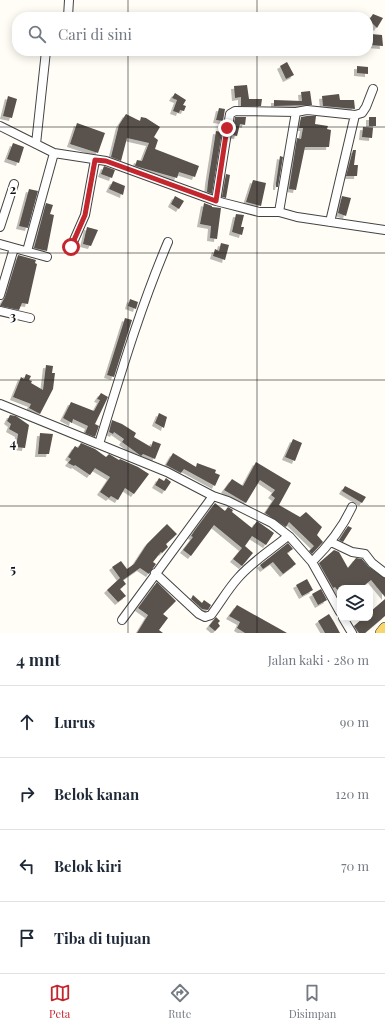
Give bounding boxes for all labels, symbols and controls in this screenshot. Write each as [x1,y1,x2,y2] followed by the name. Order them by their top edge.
[12,12,373,56] search box
[26,23,48,45] icon: search
[58,24,132,44] text: Cari di sini
[218,119,236,137] route end
[10,180,17,197] text: 2
[62,238,80,256] route start
[10,307,16,324] text: 3
[10,434,17,451] text: 4
[10,560,16,577] text: 5
[337,585,373,621] map controls
[337,585,373,621] button: layers
[16,648,61,670] text: 4 mnt
[268,651,369,668] text: Jalan kaki · 280 m
[16,711,38,733] icon: ahead
[54,712,95,732] text: Lurus
[340,713,369,730] text: 90 m
[16,783,38,805] icon: right
[54,784,139,804] text: Belok kanan
[335,785,369,802] text: 120 m
[16,855,38,877] icon: left
[54,856,122,876] text: Belok kiri
[341,857,369,874] text: 70 m
[16,927,38,949] icon: arrive
[54,928,151,948] text: Tiba di tujuan
[49,982,71,1021] tab: Peta
[168,982,191,1021] tab: Rute
[289,982,336,1021] tab: Disimpan

